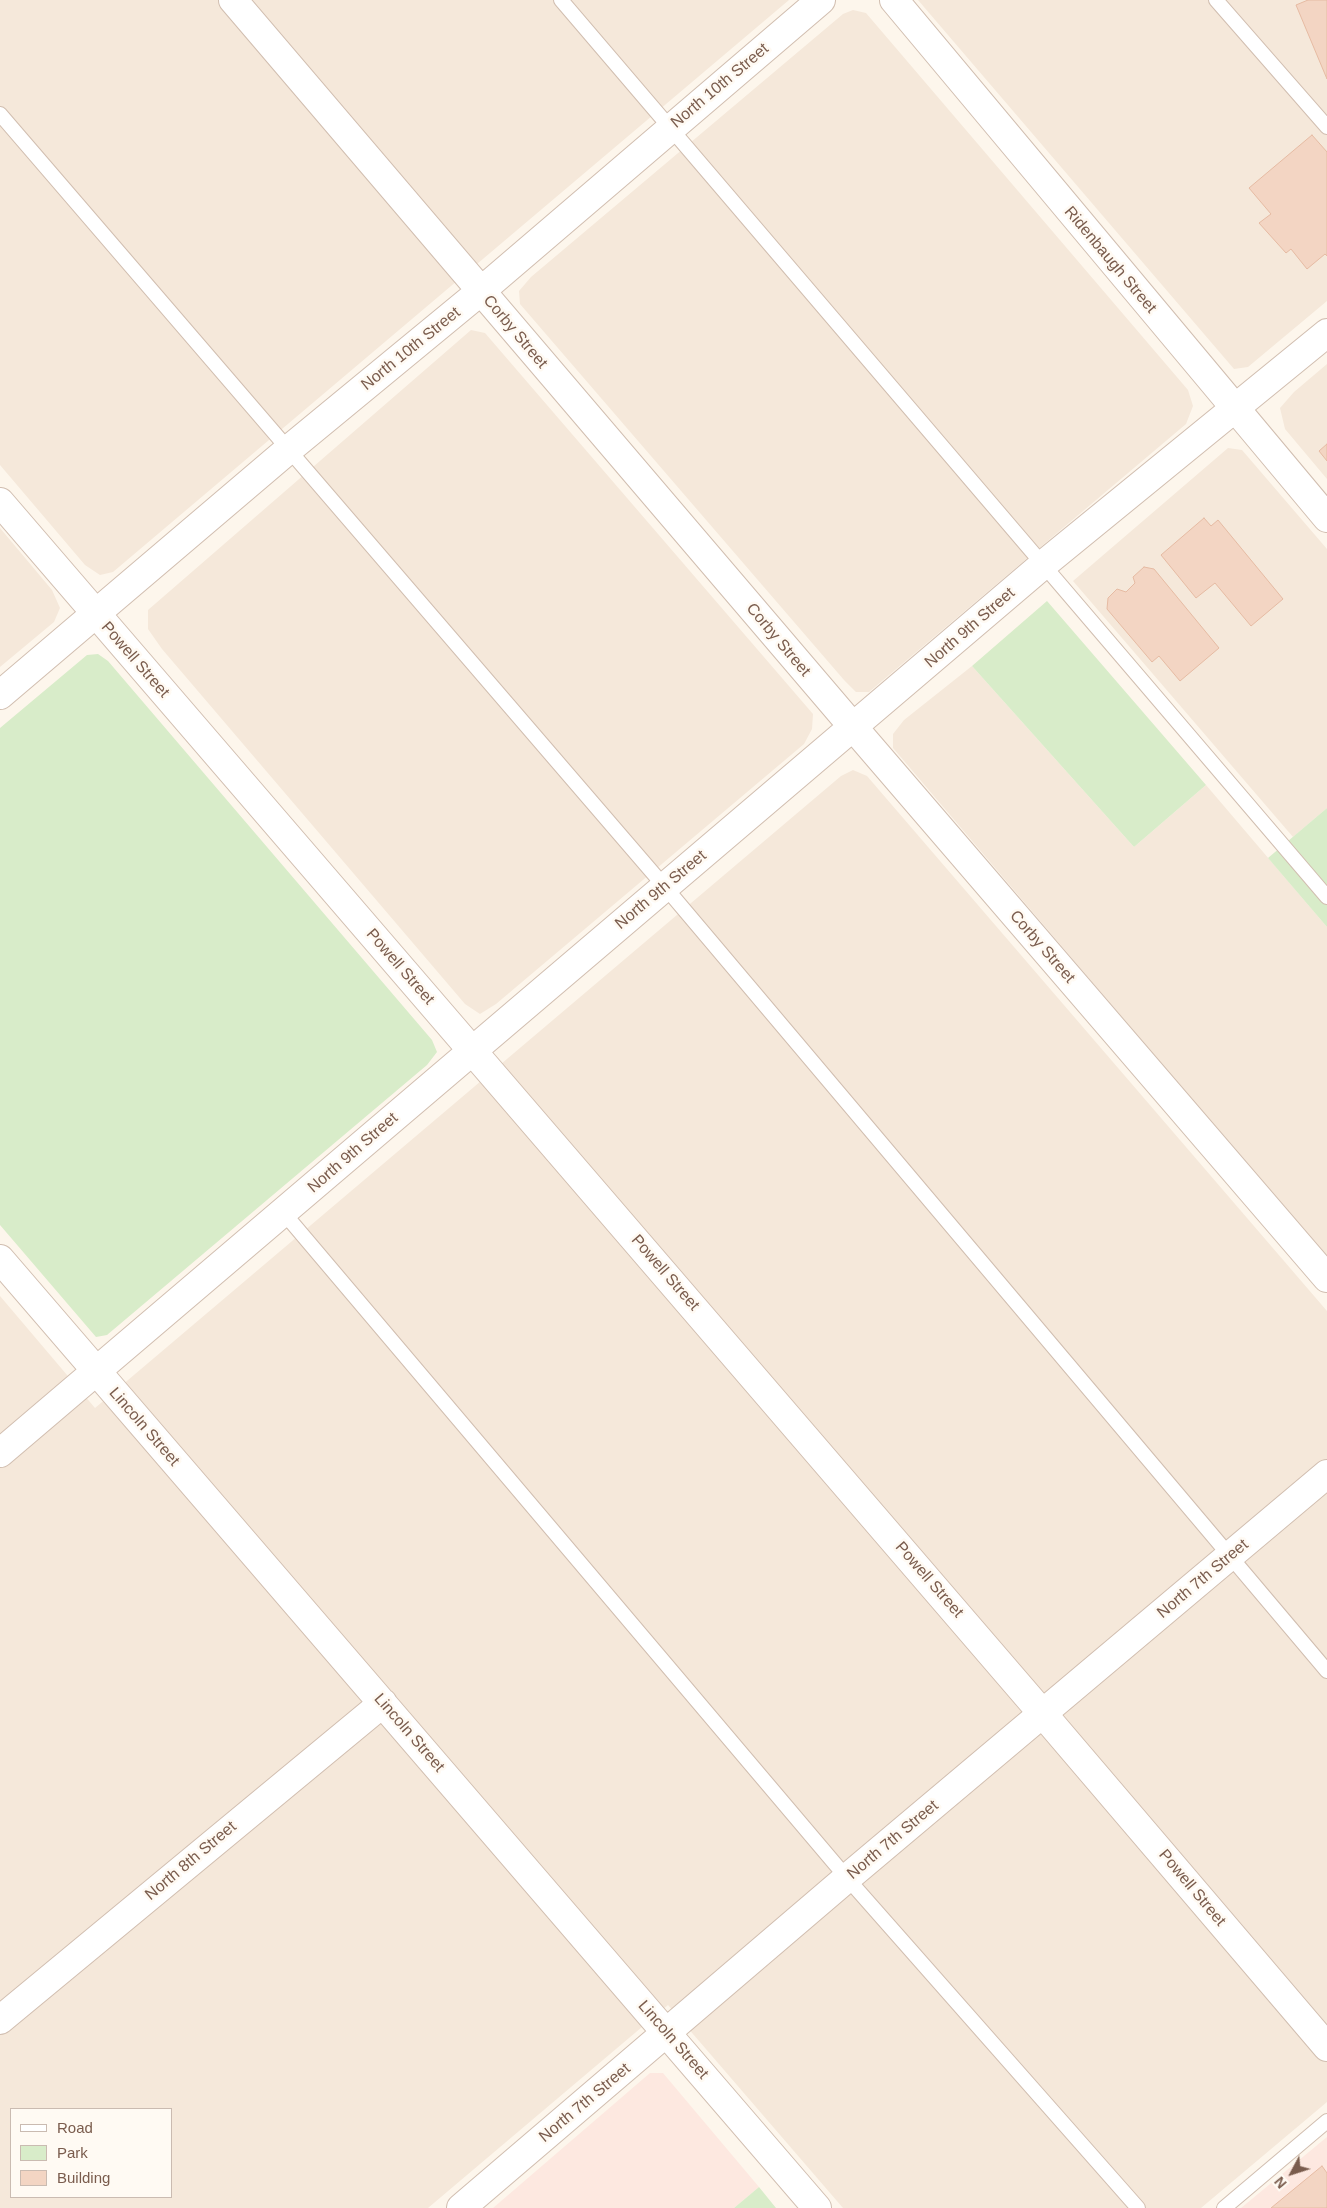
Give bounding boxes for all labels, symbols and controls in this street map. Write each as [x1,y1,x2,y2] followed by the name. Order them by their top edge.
[667,39,773,133] street label: North 10th Street
[1060,203,1160,317] street label: Ridenbaugh Street
[479,291,551,373] street label: Corby Street
[358,303,464,395] street label: North 10th Street
[921,584,1019,672] street label: North 9th Street
[742,599,814,681] street label: Corby Street
[97,618,173,702] street label: Powell Street
[612,846,710,934] street label: North 9th Street
[1005,907,1079,987] street label: Corby Street
[362,925,438,1009] street label: Powell Street
[304,1109,402,1197] street label: North 9th Street
[627,1231,703,1315] street label: Powell Street
[105,1384,183,1470] street label: Lincoln Street
[1154,1535,1252,1623] street label: North 7th Street
[891,1538,967,1622] street label: Powell Street
[370,1690,448,1776] street label: Lincoln Street
[844,1796,942,1884] street label: North 7th Street
[142,1817,240,1905] street label: North 8th Street
[1154,1846,1230,1930] street label: Powell Street
[634,1997,712,2083] street label: Lincoln Street
[536,2059,634,2147] street label: North 7th Street
[10,2108,172,2198] legend
[57,2119,93,2136] text: Road
[57,2144,88,2161] text: Park
[1267,2148,1317,2198] north arrow
[57,2169,110,2186] text: Building
[1271,2174,1290,2192] text: N

